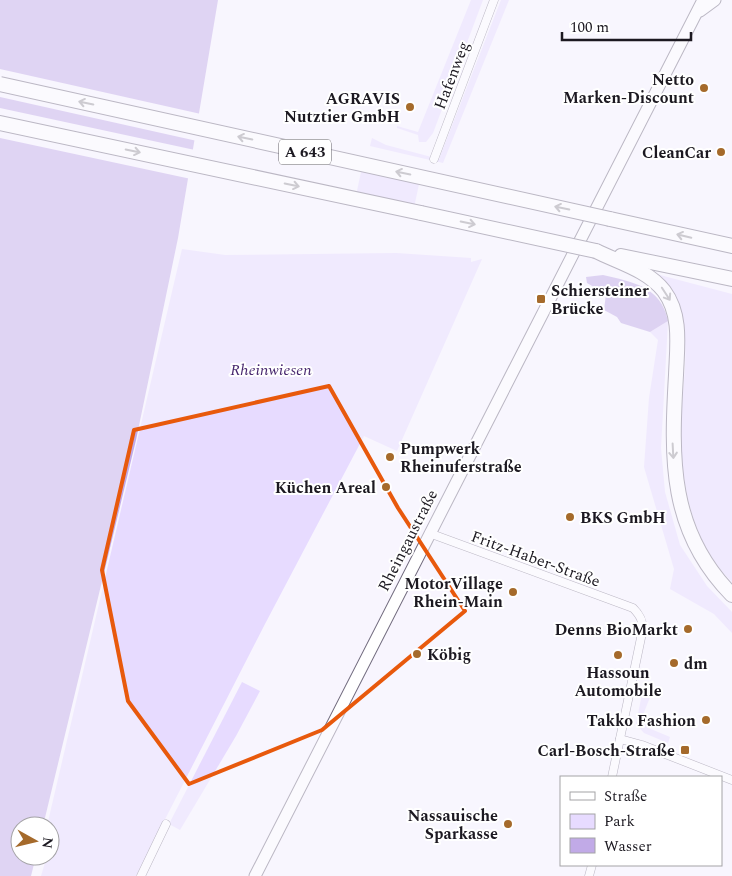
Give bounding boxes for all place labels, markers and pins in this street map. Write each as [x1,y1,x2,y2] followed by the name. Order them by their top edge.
[563,68,694,110] place label: Netto Marken-Discount
[698,82,710,94] marker: Netto Marken-Discount
[284,87,400,129] place label: AGRAVIS Nutztier GmbH
[404,101,416,113] marker: AGRAVIS Nutztier GmbH
[642,141,711,165] place label: CleanCar
[715,146,727,158] marker: CleanCar
[551,279,649,321] place label: Schiersteiner Brücke
[535,293,547,305] marker: Schiersteiner Brücke
[400,437,522,479] place label: Pumpwerk Rheinuferstraße
[384,451,396,463] marker: Pumpwerk Rheinuferstraße
[275,476,376,500] place label: Küchen Areal
[380,481,392,493] marker: Küchen Areal
[580,506,666,530] place label: BKS GmbH
[564,511,576,523] marker: BKS GmbH
[404,572,503,614] place label: MotorVillage Rhein-Main
[507,586,519,598] marker: MotorVillage Rhein-Main
[554,618,678,642] place label: Denns BioMarkt
[682,623,694,635] marker: Denns BioMarkt
[427,643,471,667] place label: Köbig
[411,648,423,660] marker: Köbig
[612,649,624,661] marker: Hassoun Automobile
[684,652,708,676] place label: dm
[668,657,680,669] marker: dm
[574,661,662,703] place label: Hassoun Automobile
[586,709,696,733] place label: Takko Fashion
[700,714,712,726] marker: Takko Fashion
[538,739,675,763] place label: Carl-Bosch-Straße
[679,744,691,756] marker: Carl-Bosch-Straße
[407,804,498,846] place label: Nassauische Sparkasse
[502,818,514,830] marker: Nassauische Sparkasse

